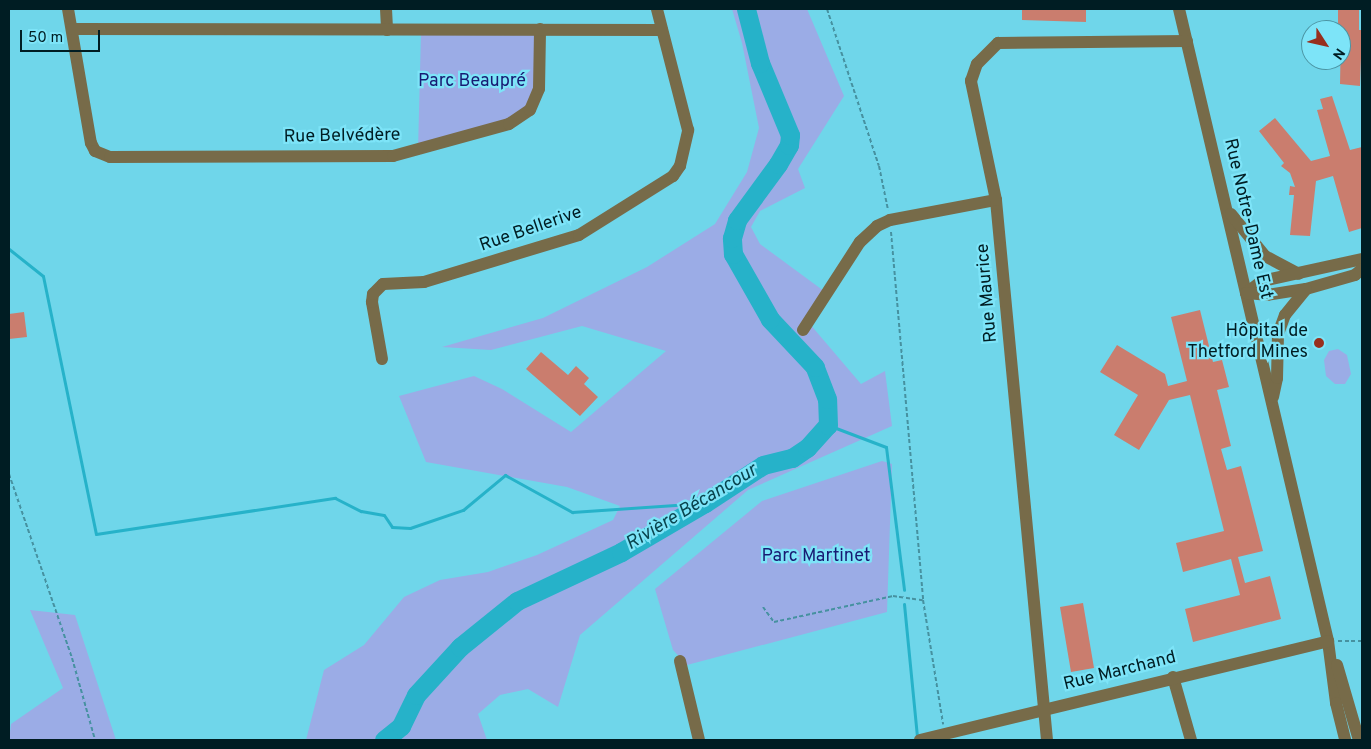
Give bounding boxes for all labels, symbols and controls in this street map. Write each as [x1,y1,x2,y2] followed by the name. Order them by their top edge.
[22,20,102,52] scale bar
[1301,20,1351,70] north arrow
[28,29,63,48] text: 50 m
[1328,44,1348,62] text: N
[418,71,526,93] park label: Parc Beaupré
[283,125,401,149] street label: Rue Belvédère
[1218,136,1276,302] street label: Rue Notre-Dame Est
[477,202,585,258] street label: Rue Bellerive
[973,242,1003,344] street label: Rue Maurice
[1187,322,1308,364] place label: Hôpital de Thetford Mines
[1312,336,1326,350] marker: Hôpital de Thetford Mines
[622,460,762,556] water label: Rivière Bécancour
[761,546,871,568] park label: Parc Martinet
[1061,648,1179,696] street label: Rue Marchand

